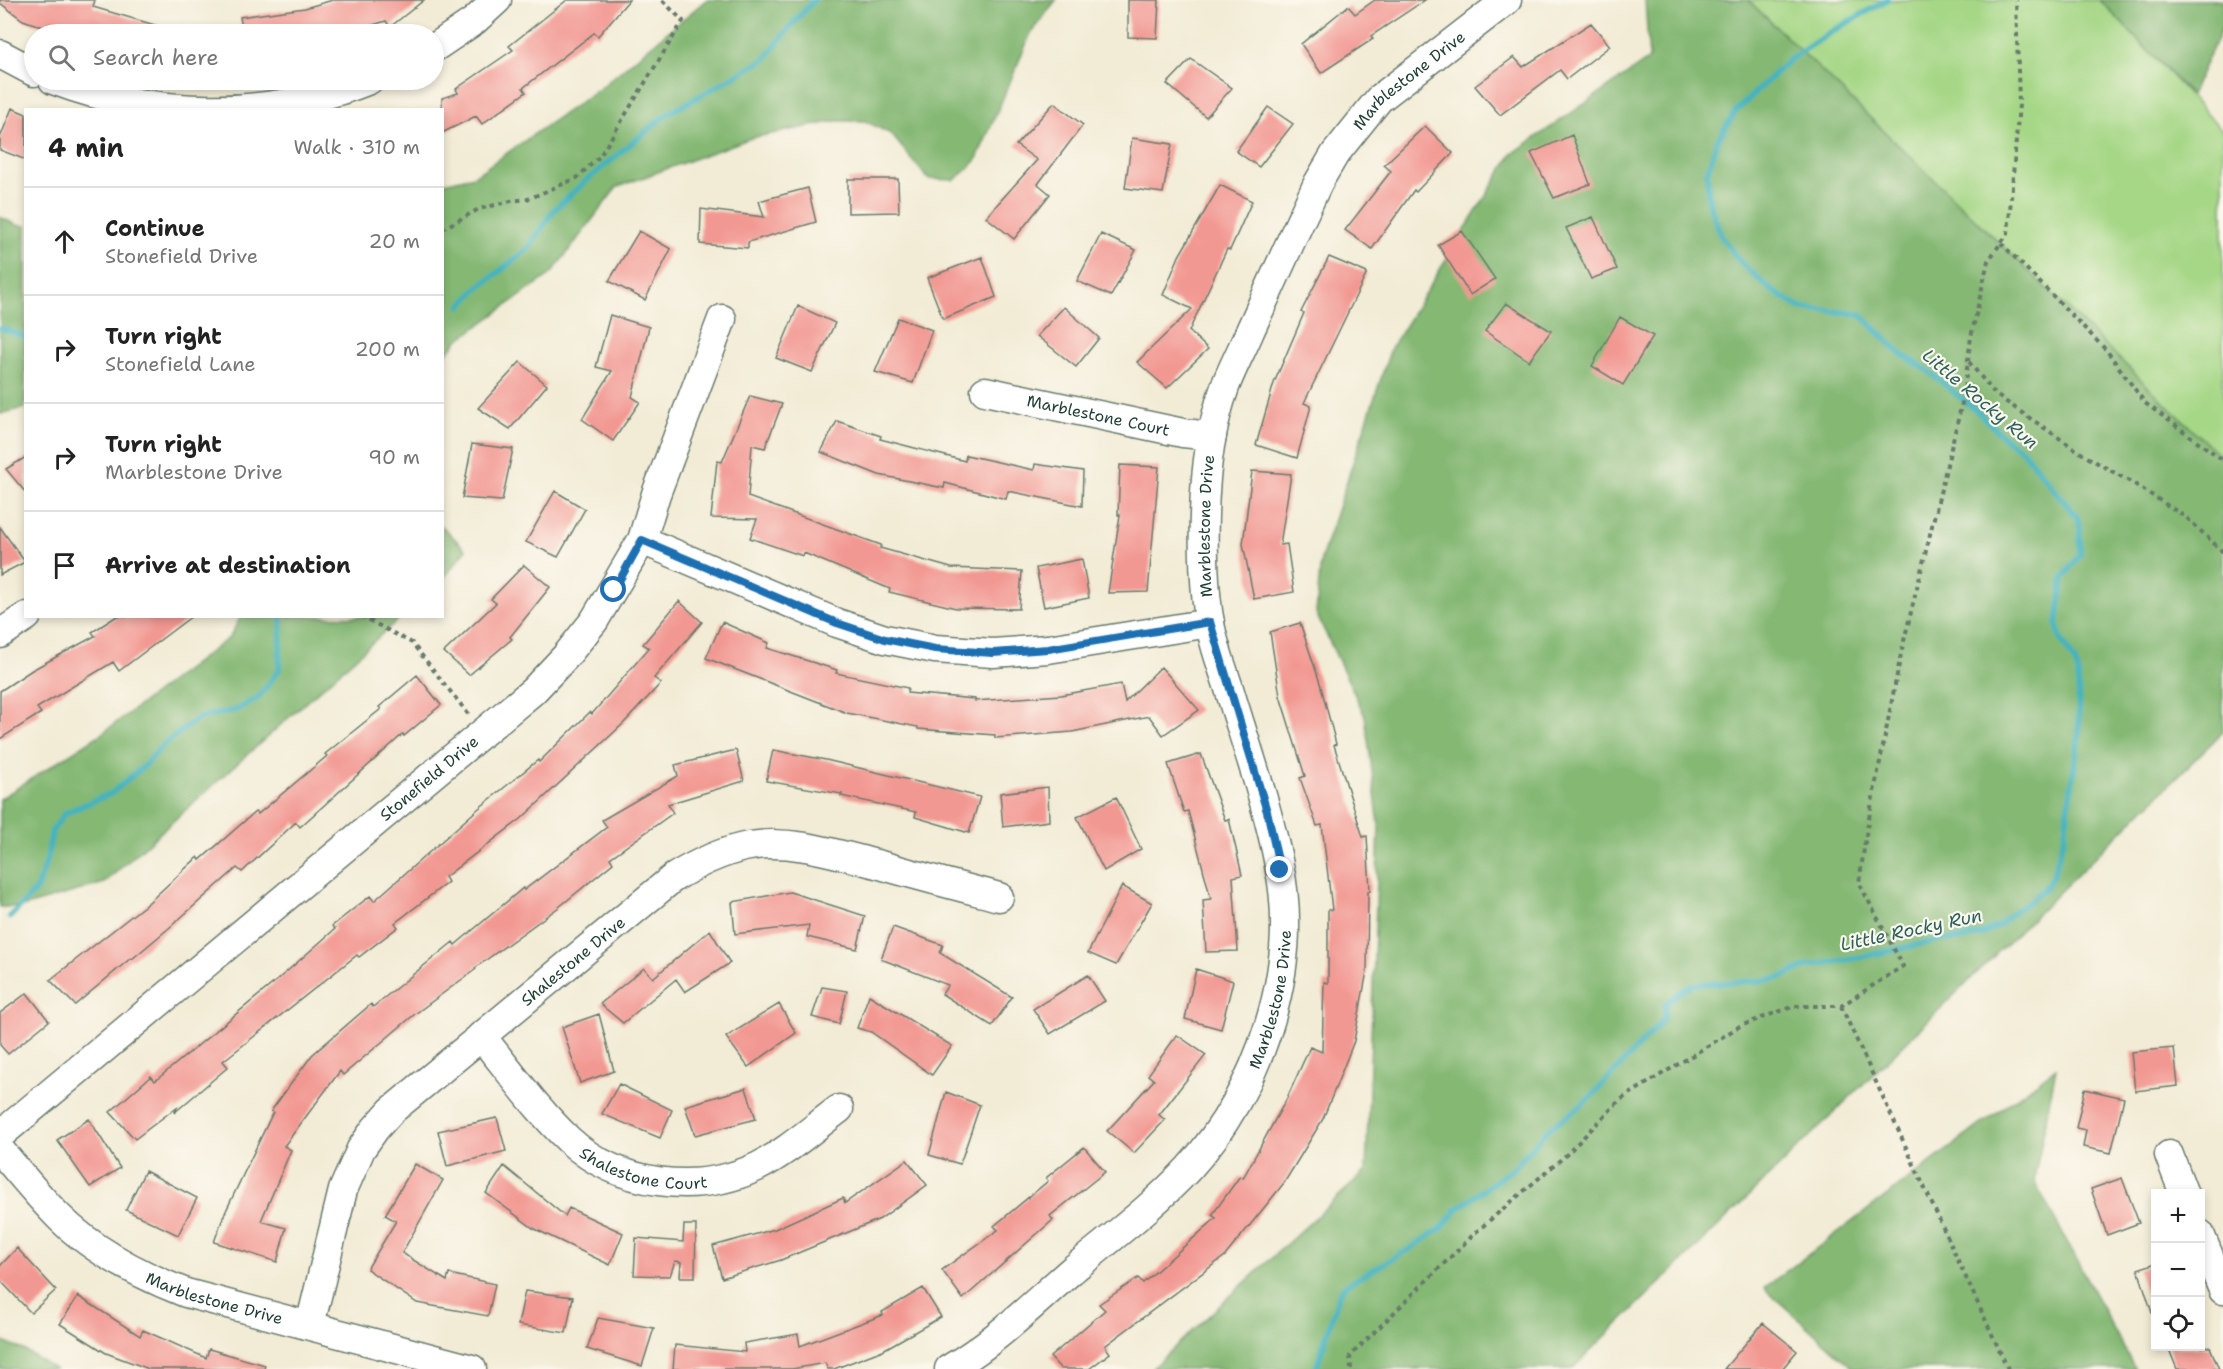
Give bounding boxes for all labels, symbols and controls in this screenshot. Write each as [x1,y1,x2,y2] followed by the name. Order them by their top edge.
[24,24,444,90] search box
[1348,26,1469,134] street label: Marblestone Drive
[45,41,78,74] icon: search
[93,43,219,72] text: Search here
[48,130,124,165] text: 4 min
[294,134,420,160] text: Walk · 310 m
[105,214,205,243] text: Continue
[48,225,81,258] icon: ahead
[369,228,420,254] text: 20 m
[105,243,258,269] text: Stonefield Drive
[105,322,222,351] text: Turn right
[48,333,81,366] icon: right
[355,336,420,362] text: 200 m
[1917,343,2043,455] water label: Little Rocky Run
[105,351,256,377] text: Stonefield Lane
[1025,390,1172,441] street label: Marblestone Court
[105,430,222,459] text: Turn right
[48,441,81,474] icon: right
[368,444,420,470] text: 90 m
[1194,454,1219,598] street label: Marblestone Drive
[105,459,283,485] text: Marblestone Drive
[48,549,81,582] icon: arrive
[105,551,351,580] text: Arrive at destination
[600,576,626,602] route start
[375,731,483,826] street label: Stonefield Drive
[1266,856,1292,882] route end
[1838,903,1984,957] water label: Little Rocky Run
[516,912,630,1011] street label: Shalestone Drive
[1244,930,1296,1072] street label: Marblestone Drive
[575,1142,709,1194] street label: Shalestone Court
[2151,1189,2205,1351] map controls
[2151,1189,2205,1243] button: +
[2151,1243,2205,1297] button: −
[142,1267,285,1329] street label: Marblestone Drive
[2151,1297,2205,1351] button: locate

